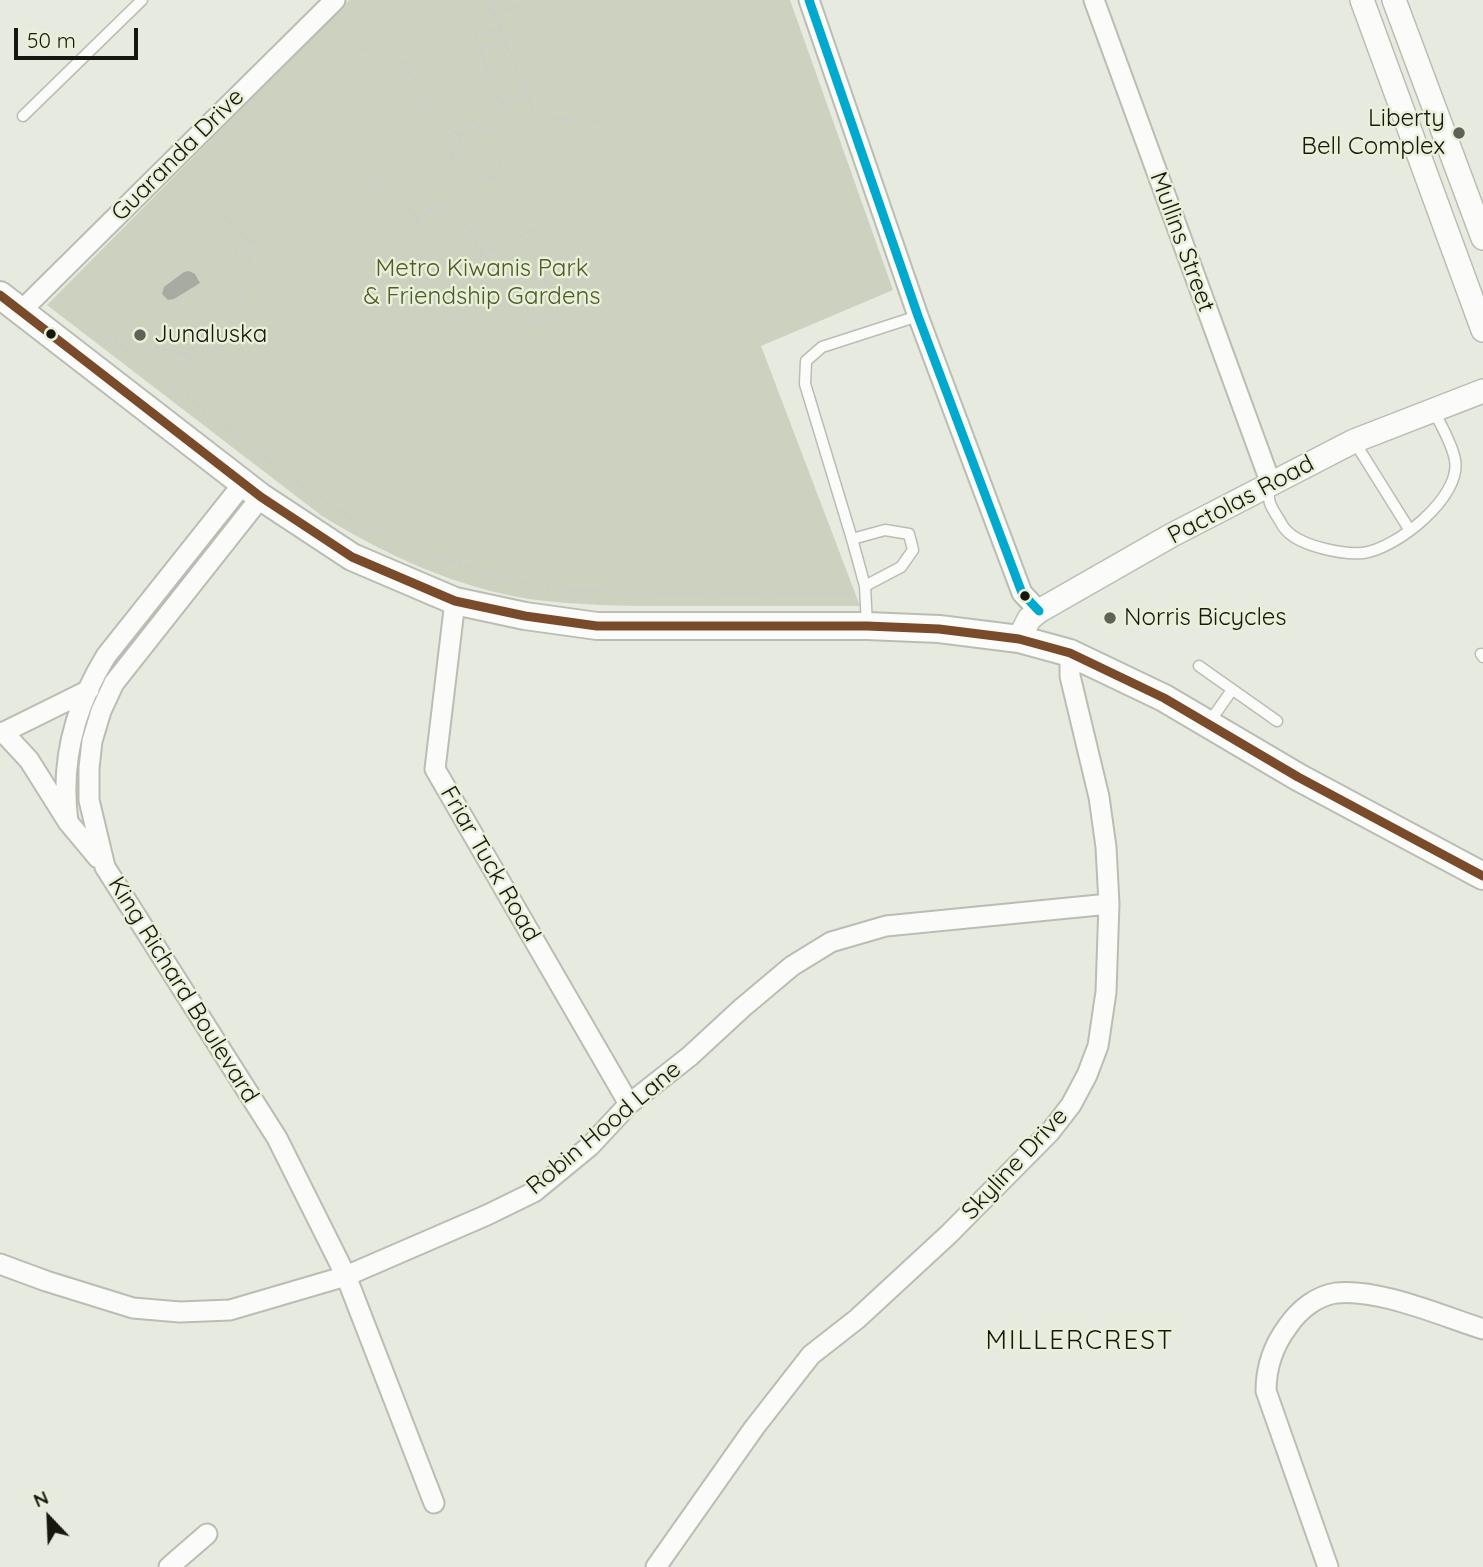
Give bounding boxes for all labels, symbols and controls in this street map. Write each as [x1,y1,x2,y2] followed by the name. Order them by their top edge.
[18,14,142,58] scale bar
[27,27,76,53] text: 50 m
[106,83,250,227] street label: Guaranda Drive
[1301,105,1445,161] place label: Liberty Bell Complex
[1451,125,1467,141] marker: Liberty Bell Complex
[1143,168,1221,316] street label: Mullins Street
[363,255,601,311] park label: Metro Kiwanis Park & Friendship Gardens
[154,321,267,349] place label: Junaluska
[44,327,58,341] unlabelled marker
[132,327,148,343] marker: Junaluska
[1163,449,1319,551] street label: Pactolas Road
[1018,589,1032,603] unlabelled marker
[1124,604,1287,632] place label: Norris Bicycles
[1102,610,1118,626] marker: Norris Bicycles
[434,781,546,947] street label: Friar Tuck Road
[102,872,264,1108] street label: King Richard Boulevard
[521,1055,687,1201] street label: Robin Hood Lane
[956,1102,1074,1226] street label: Skyline Drive
[987,1325,1173,1357] district label: MILLERCREST
[14,1483,84,1553] north arrow
[30,1485,52,1512] text: N

